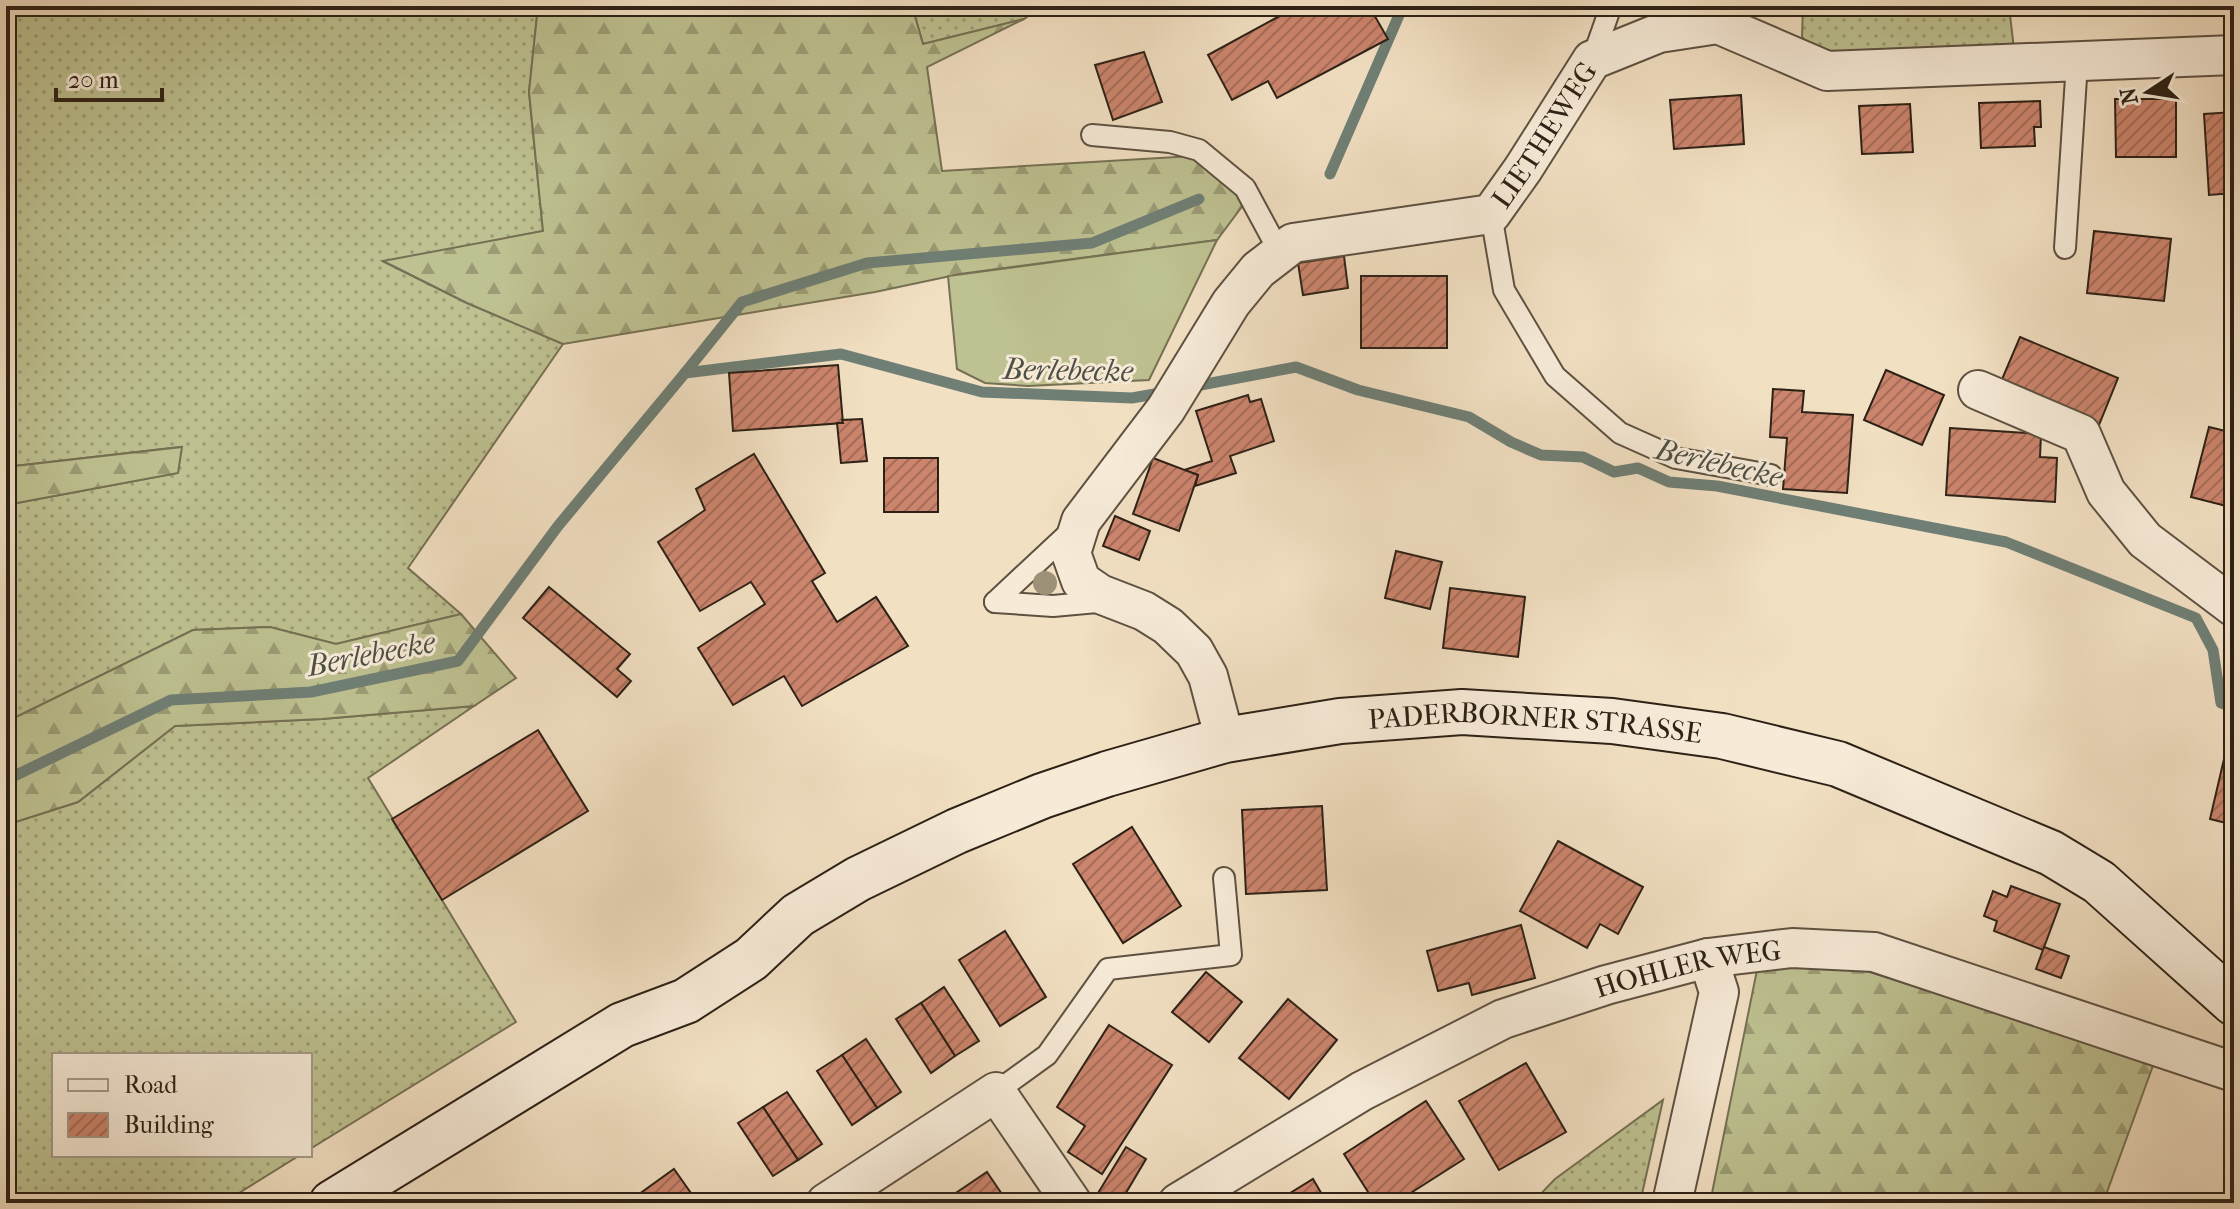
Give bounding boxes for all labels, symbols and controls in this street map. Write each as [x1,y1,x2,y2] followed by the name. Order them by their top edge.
[56,52,162,102] scale bar
[2108,52,2188,132] north arrow
[1485,56,1604,214] street label: LIETHEWEG
[68,66,119,94] text: 20 m
[2115,85,2144,107] text: N
[1001,352,1134,389] water label: Berlebecke
[1650,431,1787,495] water label: Berlebecke
[302,625,439,684] water label: Berlebecke
[1367,696,1704,750] street label: PADERBORNER STRASSE
[1590,933,1783,1005] street label: HOHLER WEG
[52,1053,312,1157] legend
[124,1071,178,1099] text: Road
[124,1111,215,1139] text: Building

